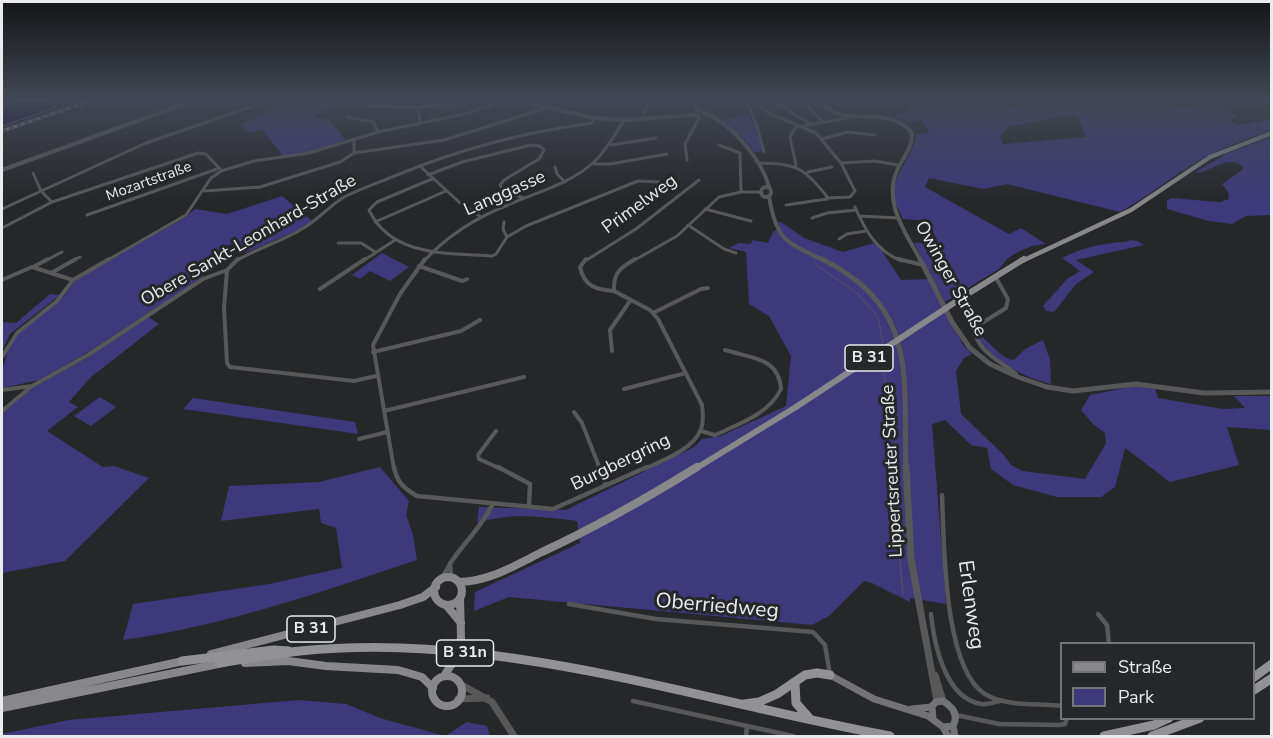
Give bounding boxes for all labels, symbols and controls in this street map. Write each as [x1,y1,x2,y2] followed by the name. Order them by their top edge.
[104,158,194,206] street label: Mozartstraße
[461,166,549,222] street label: Langgasse
[138,170,360,312] street label: Obere Sankt-Leonhard-Straße
[598,171,682,239] street label: Primelweg
[909,218,991,340] street label: Owinger Straße
[845,345,893,371] road number: B 31
[878,384,908,558] street label: Lippertsreuter Straße
[568,430,674,496] street label: Burgbergring
[951,559,989,651] street label: Erlenweg
[654,589,780,625] street label: Oberriedweg
[287,616,335,642] road number: B 31
[436,640,494,666] road number: B 31n
[1060,642,1255,720] legend
[1118,655,1172,679] text: Straße
[1118,685,1154,709] text: Park

